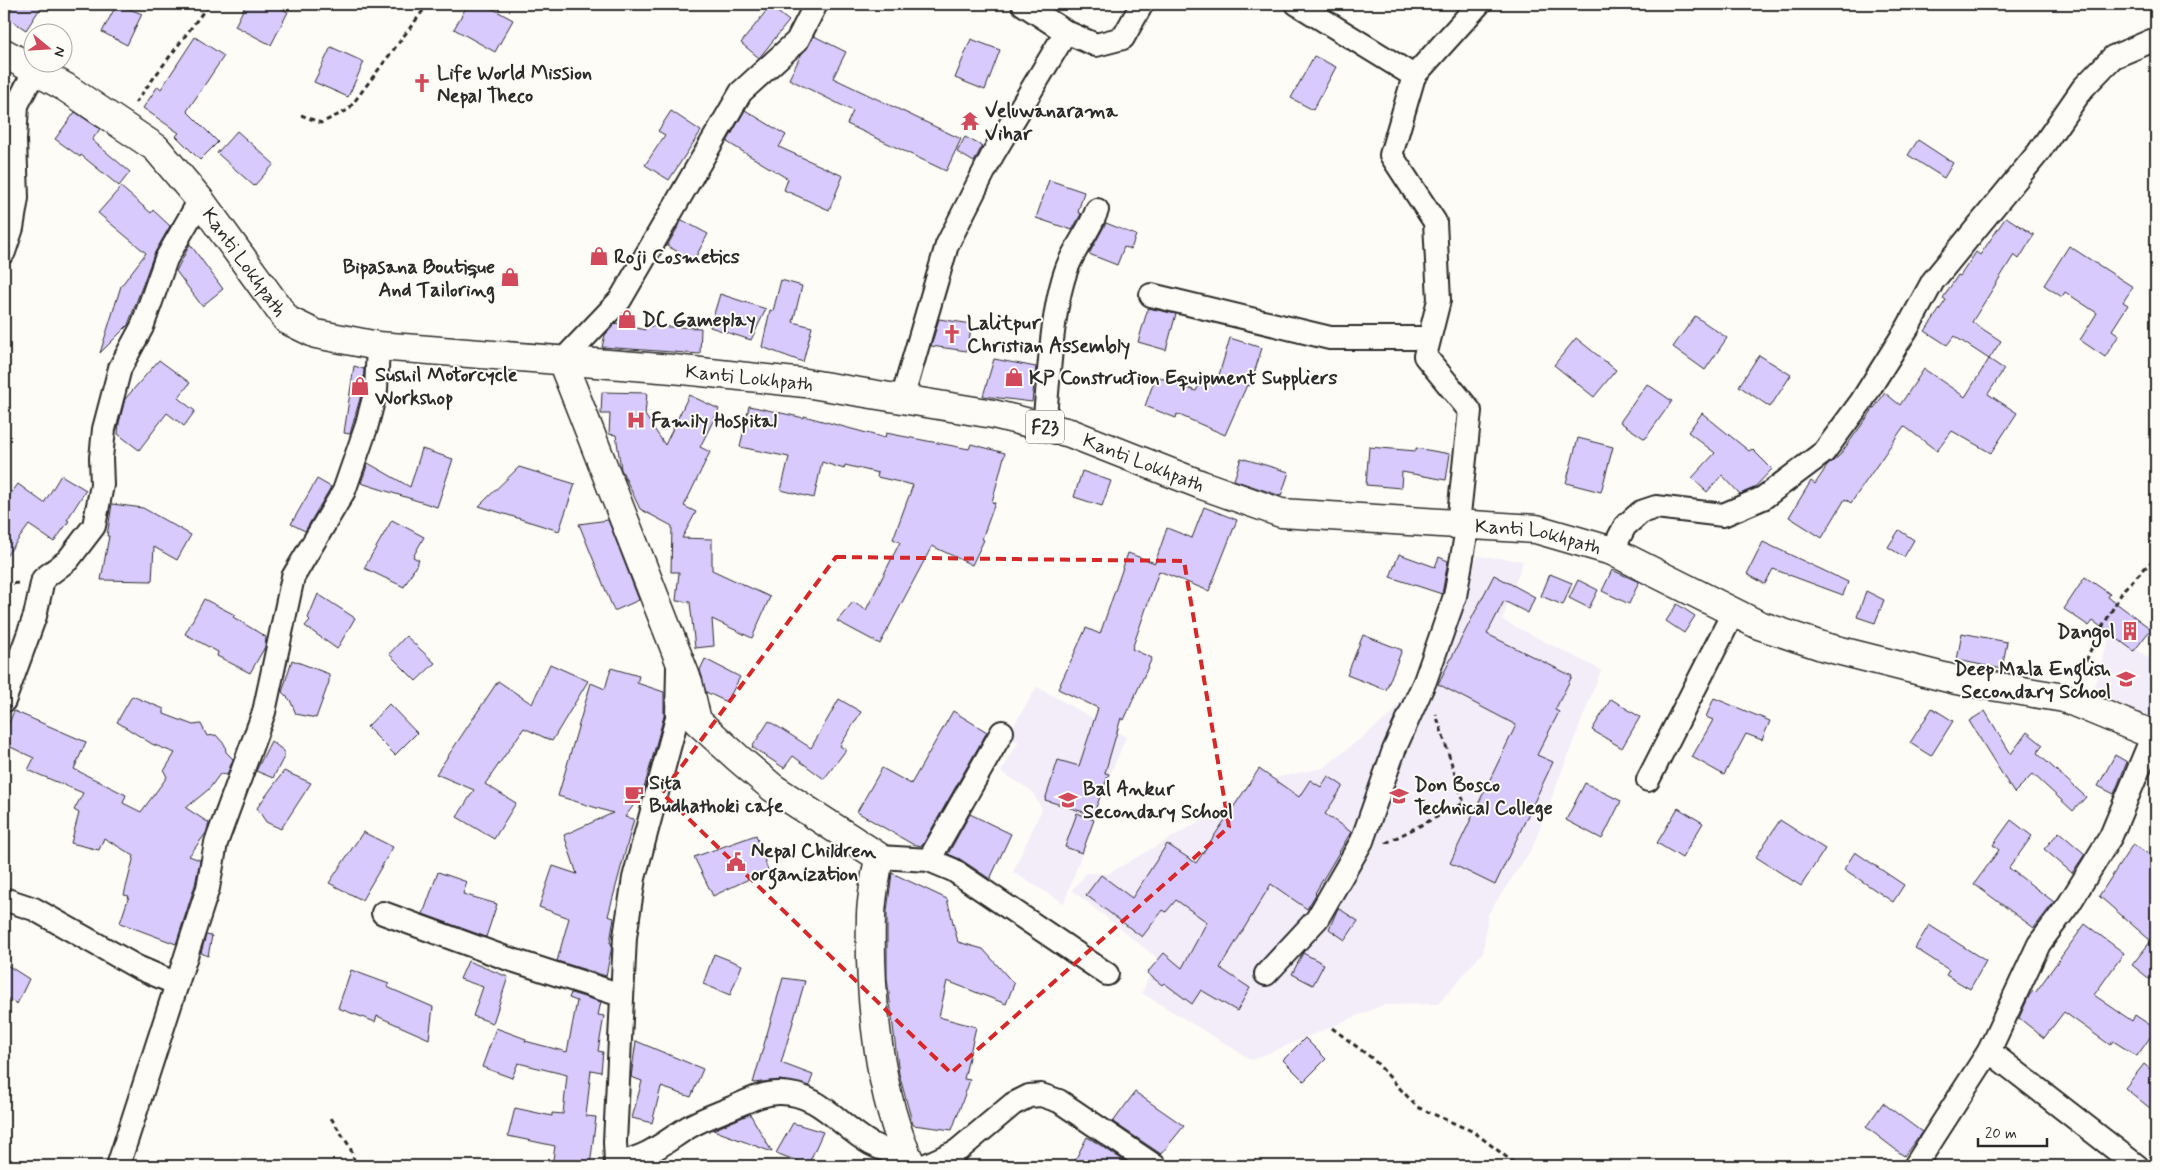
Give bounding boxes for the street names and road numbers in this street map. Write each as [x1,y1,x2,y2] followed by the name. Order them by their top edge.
[195,203,292,323] street label: Kanti Lokhpath
[684,358,816,399] street label: Kanti Lokhpath
[1026,411,1064,444] road number: F23
[1078,427,1208,500] street label: Kanti Lokhpath
[1474,513,1604,562] street label: Kanti Lokhpath

